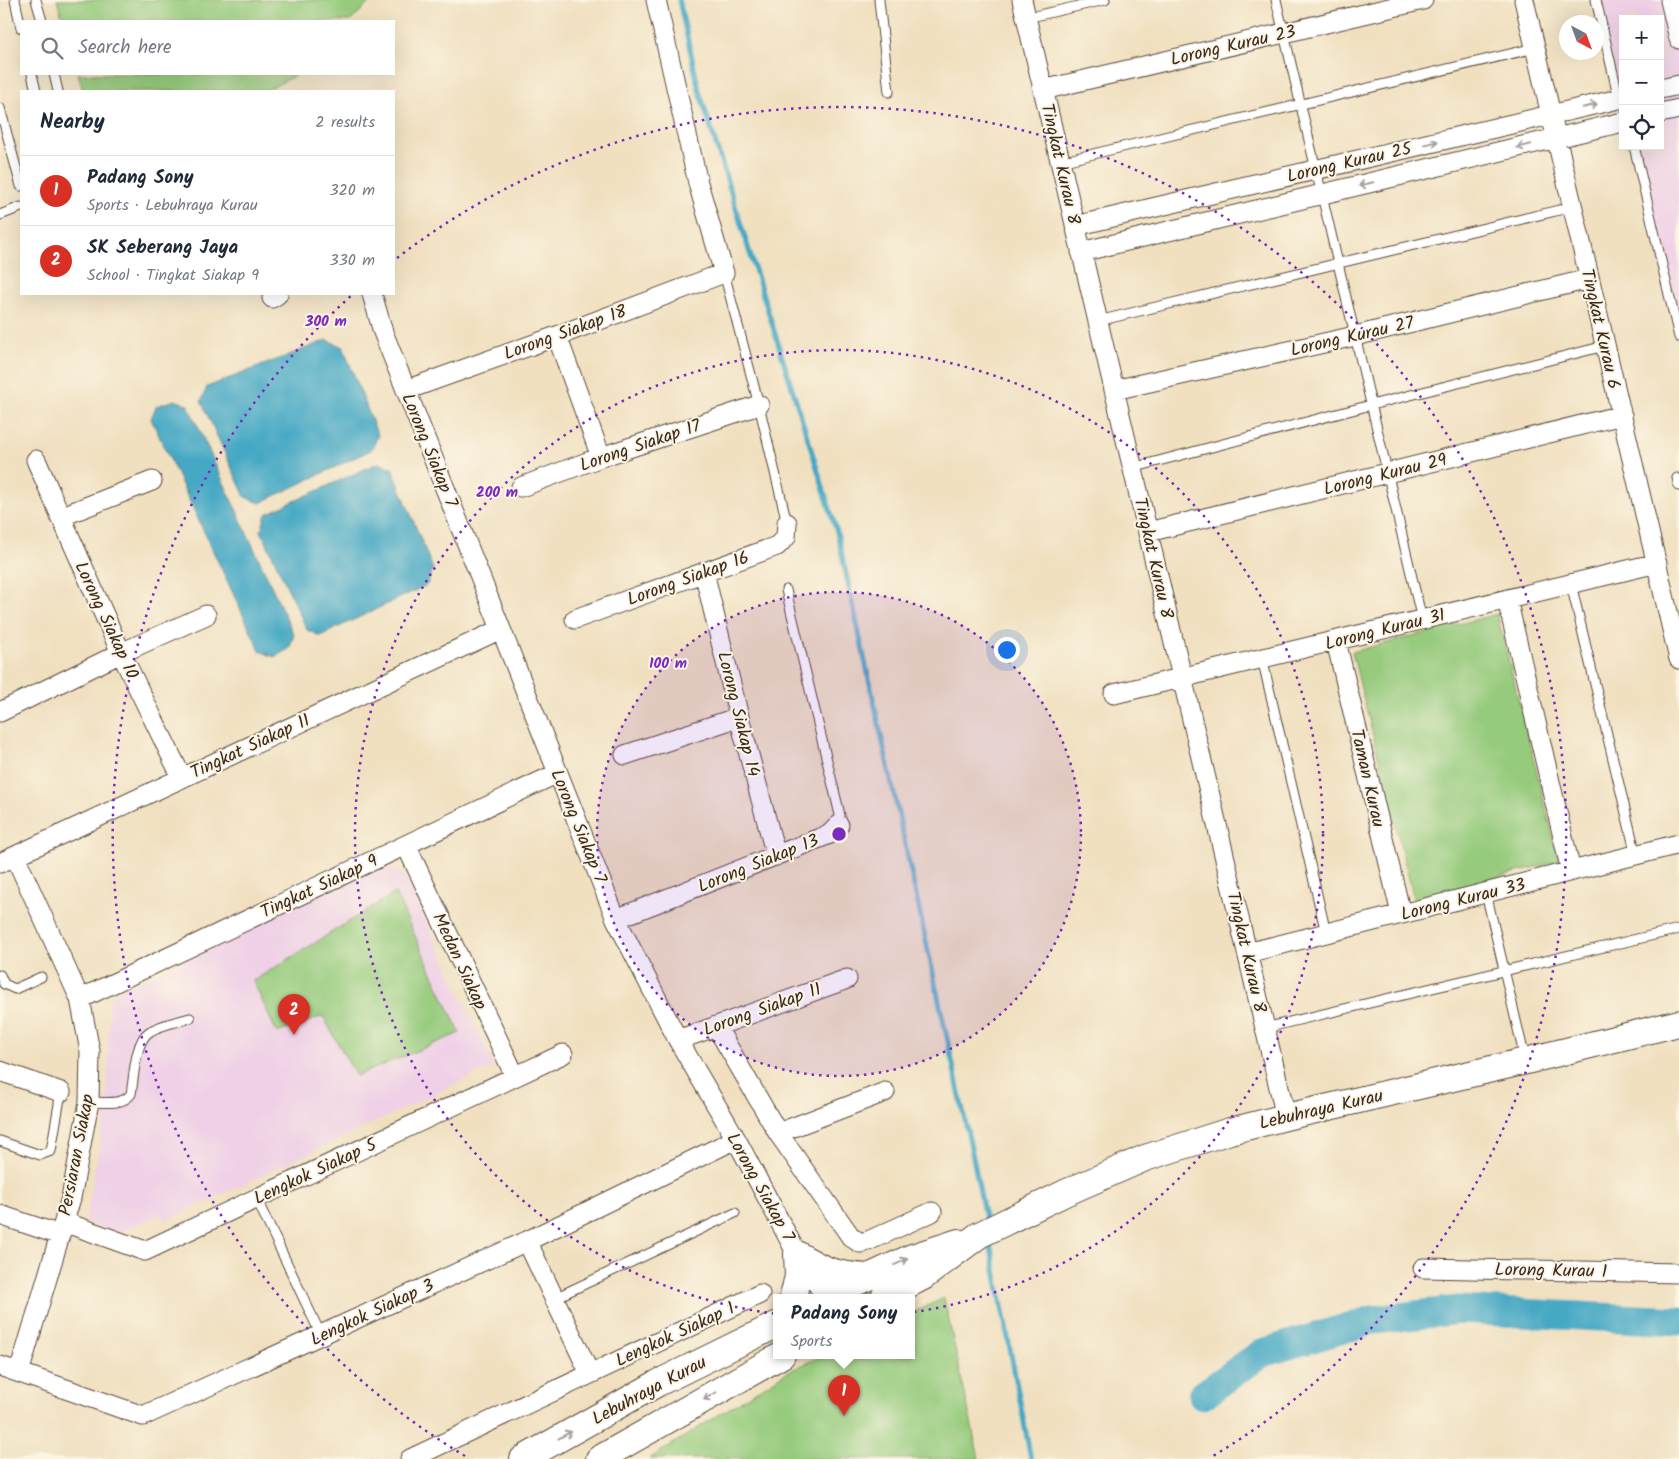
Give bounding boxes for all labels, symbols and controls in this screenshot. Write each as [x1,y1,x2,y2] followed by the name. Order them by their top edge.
[1559,15,1604,60] north arrow
[1619,15,1664,150] map controls
[1619,15,1664,60] button: +
[1168,18,1299,75] street label: Lorong Kurau 23
[20,20,395,75] search box
[78,33,172,63] text: Search here
[38,34,66,62] icon: search
[1619,60,1664,105] button: −
[1032,101,1088,228] street label: Tingkat Kurau 8
[1581,101,1597,110] one-way arrow
[1619,105,1664,150] button: locate
[40,106,105,139] text: Nearby
[315,110,375,135] text: 2 results
[1284,135,1416,192] street label: Lorong Kurau 25
[1423,138,1439,147] one-way arrow
[1517,142,1533,151] one-way arrow
[87,163,194,193] text: Padang Sony
[54,178,58,203] text: 1
[329,178,375,203] text: 320 m
[1359,180,1375,189] one-way arrow
[87,193,258,218] text: Sports · Lebuhraya Kurau
[87,233,238,263] text: SK Seberang Jaya
[51,248,61,273] text: 2
[330,248,375,273] text: 330 m
[87,263,259,288] text: School · Tingkat Siakap 9
[1572,266,1627,392] street label: Tingkat Kurau 6
[500,298,631,369] street label: Lorong Siakap 18
[1288,309,1418,366] street label: Lorong Kurau 27
[304,310,347,334] text: 300 m
[393,389,465,513] street label: Lorong Siakap 7
[576,412,706,481] street label: Lorong Siakap 17
[1321,446,1450,505] street label: Lorong Kurau 29
[476,481,518,505] text: 200 m
[1125,495,1181,622] street label: Tingkat Kurau 8
[623,544,754,615] street label: Lorong Siakap 16
[66,557,146,684] street label: Lorong Siakap 10
[1322,602,1449,659] street label: Lorong Kurau 31
[994,637,1020,663] your location
[708,649,767,780] street label: Lorong Siakap 14
[649,652,687,676] text: 100 m
[186,707,315,788] street label: Tingkat Siakap 11
[1341,726,1392,831] street label: Taman Kurau
[542,765,614,889] street label: Lorong Siakap 7
[830,825,848,843] centre of rings
[694,827,824,902] street label: Lorong Siakap 13
[256,847,383,927] street label: Tingkat Siakap 9
[1398,871,1529,930] street label: Lorong Kurau 33
[1218,889,1274,1016] street label: Tingkat Kurau 8
[423,908,494,1015] street label: Medan Siakap
[699,976,826,1045] street label: Lorong Siakap 11
[278,994,310,1035] pin: 2
[1256,1082,1387,1139] street label: Lebuhraya Kurau
[51,1092,104,1219] street label: Persiaran Siakap
[718,1128,802,1248] street label: Lorong Siakap 7
[249,1131,383,1214] street label: Lengkok Siakap 5
[1494,1256,1608,1287] street label: Lorong Kurau 1
[893,1257,908,1266] one-way arrow
[306,1272,439,1355] street label: Lengkok Siakap 3
[773,1294,915,1359] popup
[611,1295,740,1376] street label: Lengkok Siakap 1
[791,1299,897,1329] text: Padang Sony
[791,1329,832,1354] text: Sports
[587,1349,713,1434] street label: Lebuhraya Kurau
[828,1375,860,1416] pin: 1
[703,1392,717,1402] one-way arrow
[558,1430,573,1440] one-way arrow

